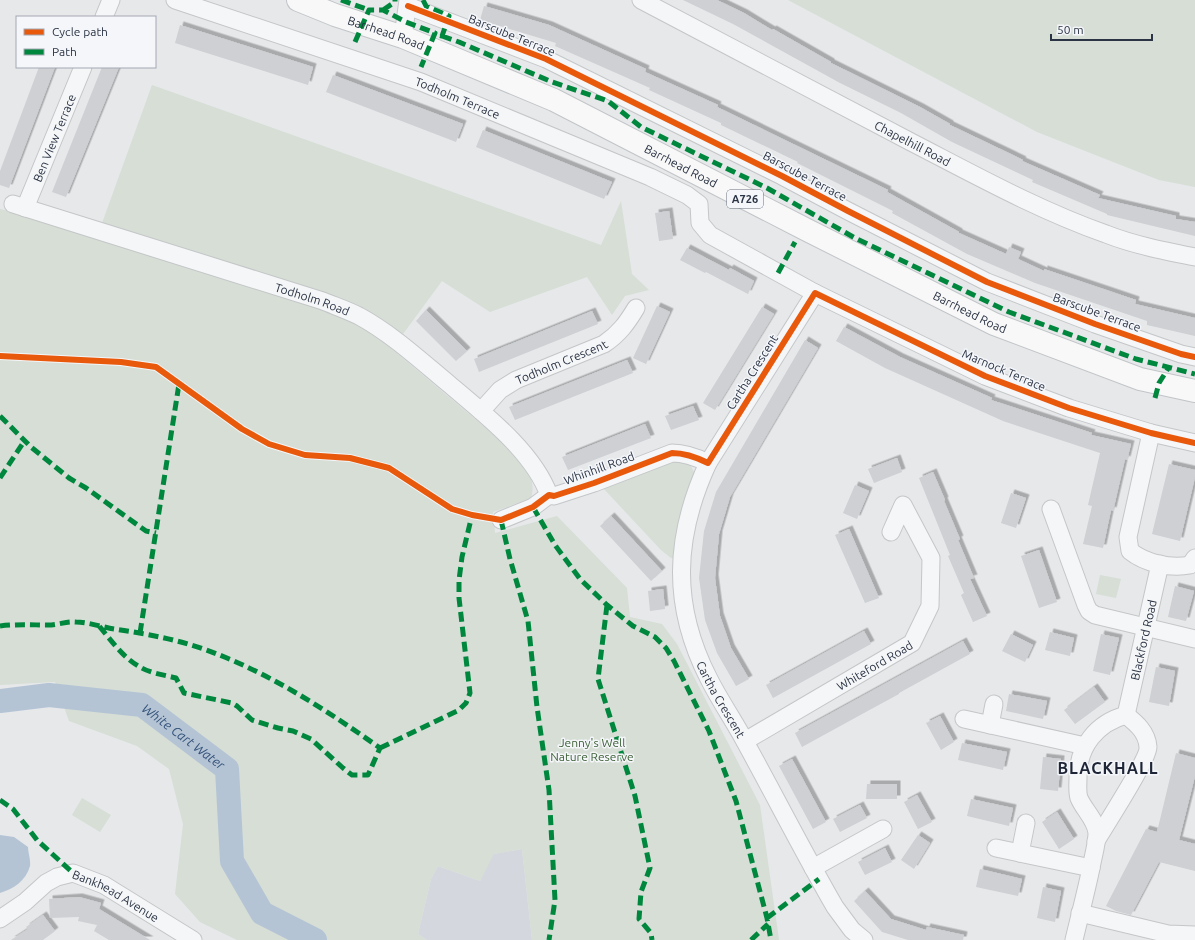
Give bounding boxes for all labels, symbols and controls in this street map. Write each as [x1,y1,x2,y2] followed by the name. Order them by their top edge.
[467,12,557,58] street label: Barscube Terrace
[346,13,426,52] street label: Barrhead Road
[16,16,156,68] legend
[1051,16,1152,42] scale bar
[1057,23,1084,36] text: 50 m
[52,25,108,38] text: Cycle path
[52,45,77,58] text: Path
[414,74,502,121] street label: Todholm Terrace
[30,92,78,184] street label: Ben View Terrace
[873,118,953,168] street label: Chapelhill Road
[643,141,720,189] street label: Barrhead Road
[761,149,849,203] street label: Barscube Terrace
[727,190,763,208] road number: A726
[274,280,352,317] street label: Todholm Road
[931,288,1009,335] street label: Barrhead Road
[1051,290,1143,334] street label: Barscube Terrace
[724,332,780,412] street label: Cartha Crescent
[513,337,610,386] street label: Todholm Crescent
[960,347,1048,393] street label: Marnock Terrace
[562,449,636,487] street label: Whinhill Road
[1128,598,1158,681] street label: Blackford Road
[834,638,915,692] street label: Whiteford Road
[695,659,748,740] street label: Cartha Crescent
[140,701,228,772] water label: White Cart Water
[550,736,634,763] park label: Jenny's Well Nature Reserve
[1057,759,1159,777] district label: BLACKHALL
[71,867,161,924] street label: Bankhead Avenue

